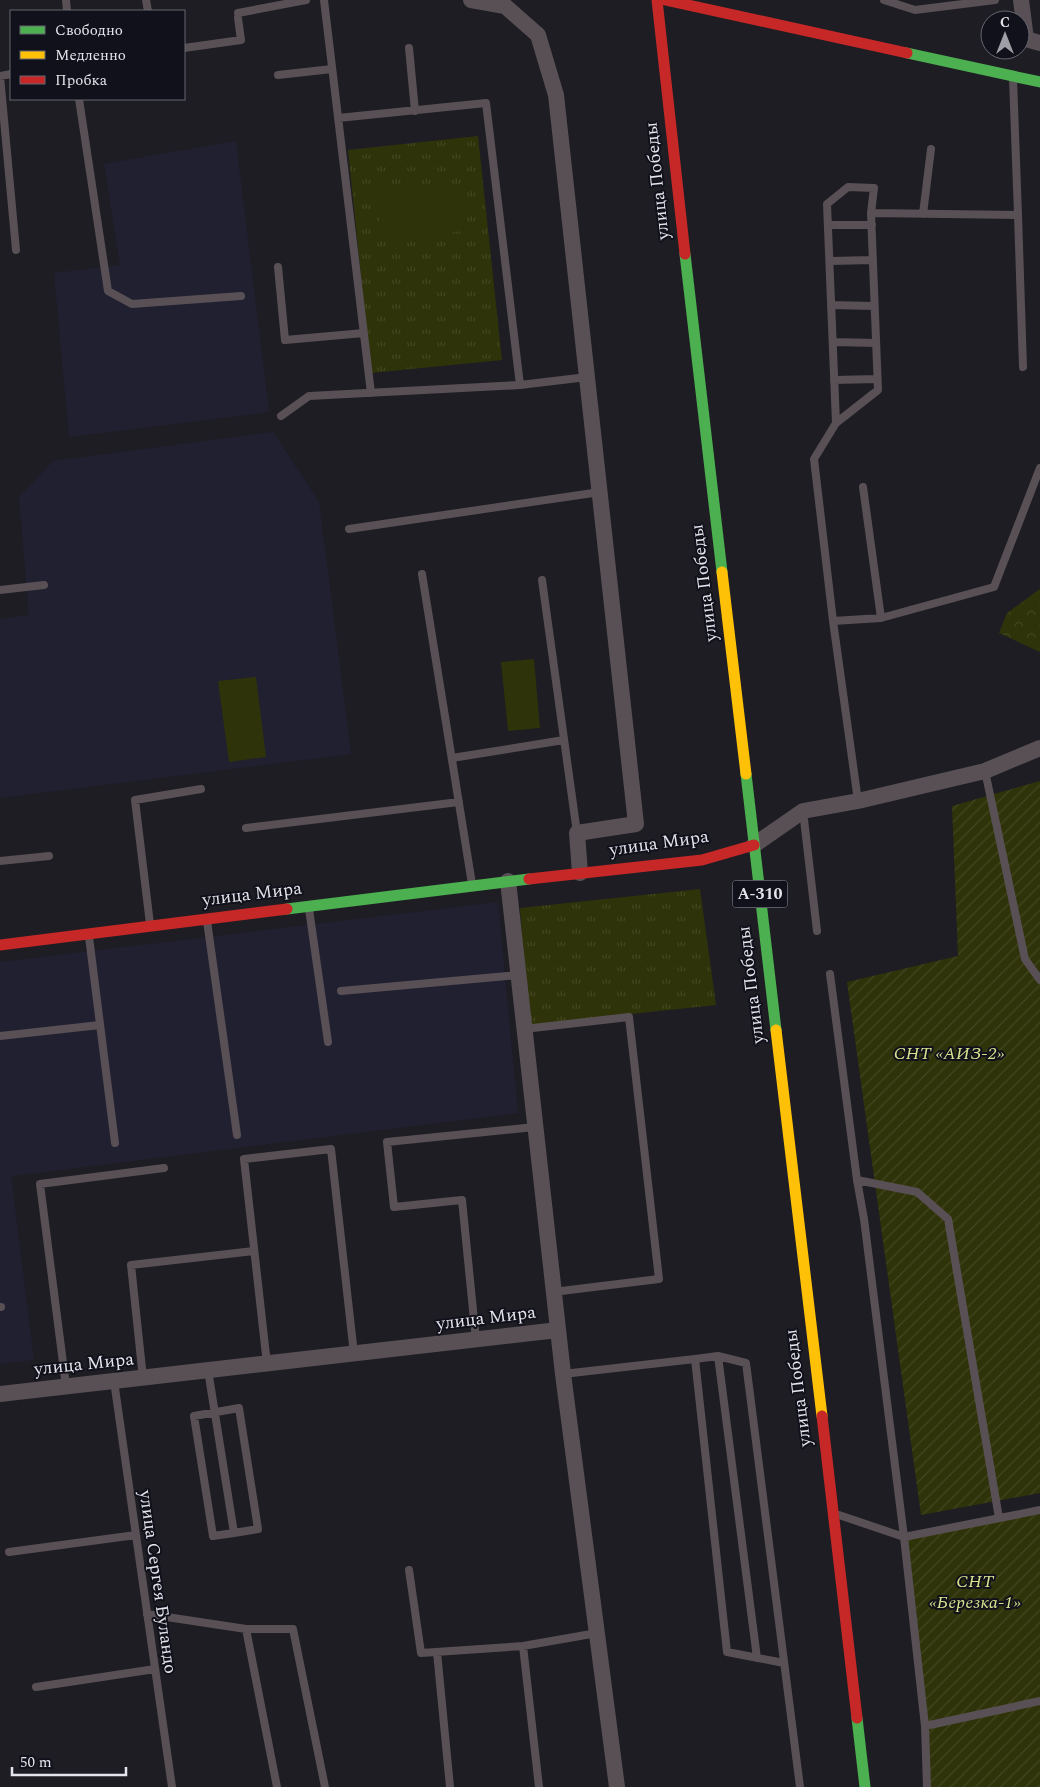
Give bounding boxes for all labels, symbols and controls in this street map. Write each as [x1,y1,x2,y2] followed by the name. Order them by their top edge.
[10,10,185,100] legend
[980,10,1030,60] north arrow
[1000,12,1010,33] text: С
[55,19,123,42] text: Свободно
[55,44,126,67] text: Медленно
[55,69,108,92] text: Пробка
[637,121,677,242] street label: улица Победы
[683,523,725,644] street label: улица Победы
[607,823,711,863] street label: улица Мира
[200,874,304,914] street label: улица Мира
[732,881,788,908] road number: А-310
[730,925,772,1046] street label: улица Победы
[894,1040,1005,1067] park label: СНТ «АИЗ-2»
[434,1298,538,1338] street label: улица Мира
[777,1328,819,1449] street label: улица Победы
[32,1345,135,1383] street label: улица Мира
[132,1487,184,1676] street label: улица Сергея Буландо
[929,1568,1021,1616] park label: СНТ «Березка-1»
[12,1744,126,1776] scale bar
[20,1751,52,1774] text: 50 m

